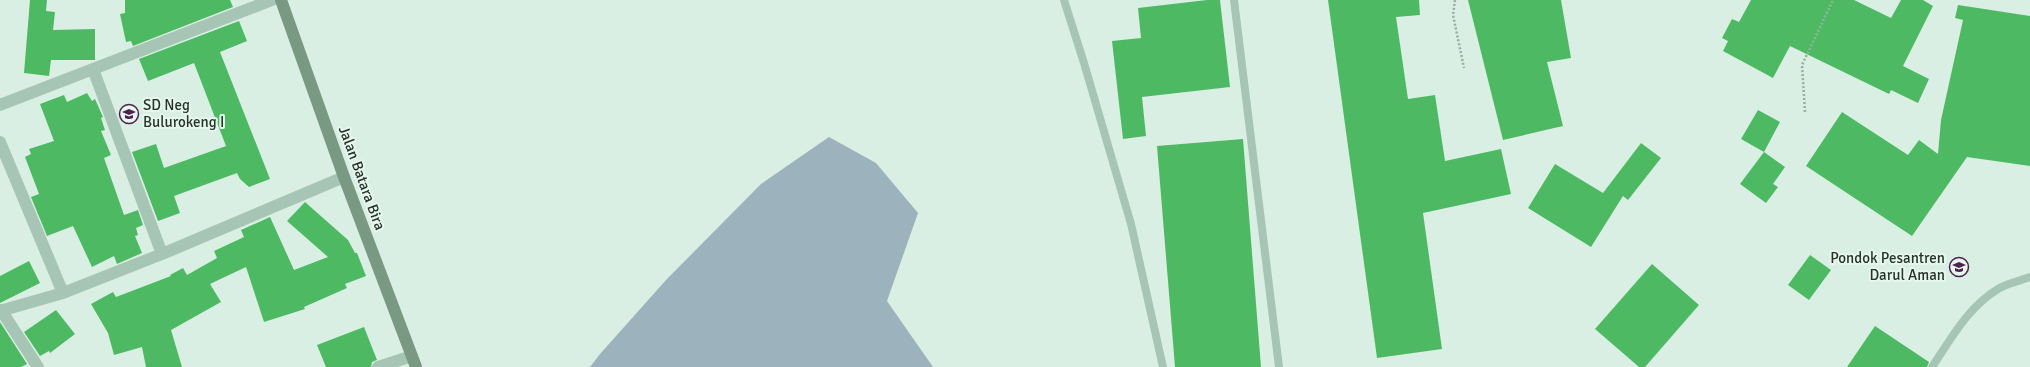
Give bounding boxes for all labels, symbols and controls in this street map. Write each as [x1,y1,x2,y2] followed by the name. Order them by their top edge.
[143,96,224,131] place label: SD Neg Bulurokeng I
[118,103,140,125] school or university icon: SD Neg Bulurokeng I
[335,124,389,232] street label: Jalan Batara Bira
[1830,249,1945,284] place label: Pondok Pesantren Darul Aman
[1948,256,1970,278] school or university icon: Pondok Pesantren Darul Aman

